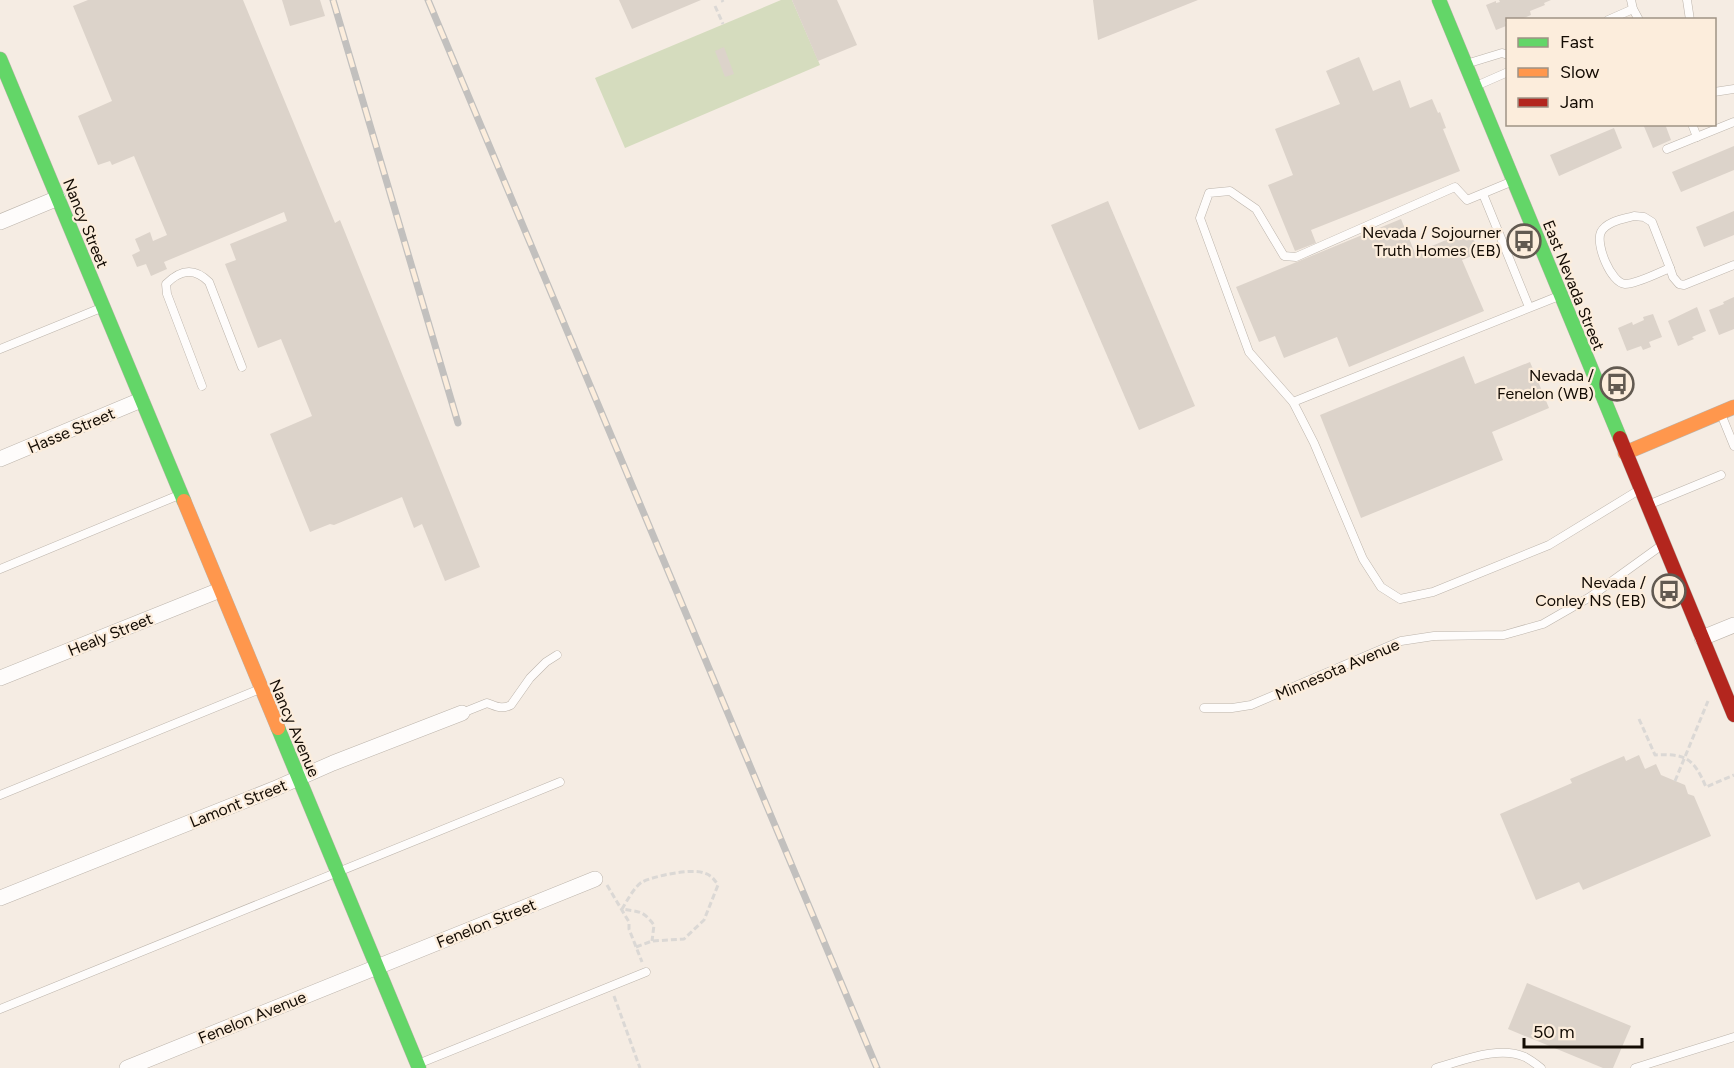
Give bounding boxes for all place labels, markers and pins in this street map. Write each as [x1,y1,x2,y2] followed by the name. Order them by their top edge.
[1362,223,1502,260] place label: Nevada / Sojourner Truth Homes (EB)
[1506,223,1542,259] bus stop icon: Nevada / Sojourner Truth Homes (EB)
[1497,366,1594,403] place label: Nevada / Fenelon (WB)
[1599,366,1635,402] bus stop icon: Nevada / Fenelon (WB)
[1535,573,1646,610] place label: Nevada / Conley NS (EB)
[1651,573,1687,609] bus stop icon: Nevada / Conley NS (EB)

